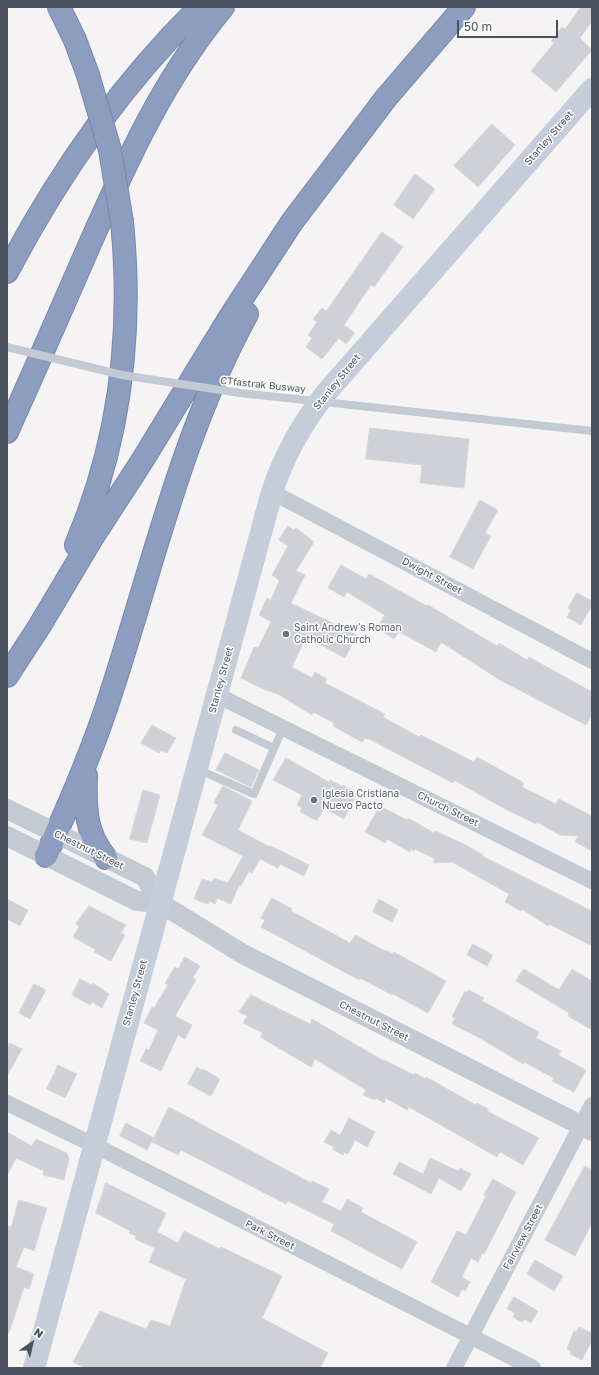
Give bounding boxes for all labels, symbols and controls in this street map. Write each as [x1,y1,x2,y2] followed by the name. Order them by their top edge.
[459,12,560,38] scale bar
[464,19,492,34] text: 50 m
[522,108,576,168] street label: Stanley Street
[311,352,363,412] street label: Stanley Street
[220,375,306,395] street label: CTfastrak Busway
[400,555,464,597] street label: Dwight Street
[294,622,402,646] place label: Saint Andrew's Roman Catholic Church
[281,629,291,639] marker: Saint Andrew's Roman Catholic Church
[206,645,236,715] street label: Stanley Street
[322,788,399,812] place label: Iglesia Cristiana Nuevo Pacto
[415,789,481,829] street label: Church Street
[309,795,319,805] marker: Iglesia Cristiana Nuevo Pacto
[52,828,126,872] street label: Chestnut Street
[120,958,150,1028] street label: Stanley Street
[337,998,411,1044] street label: Chestnut Street
[501,1202,545,1272] street label: Fairview Street
[243,1217,297,1253] street label: Park Street
[12,1323,52,1363] north arrow
[32,1325,46,1340] text: N

